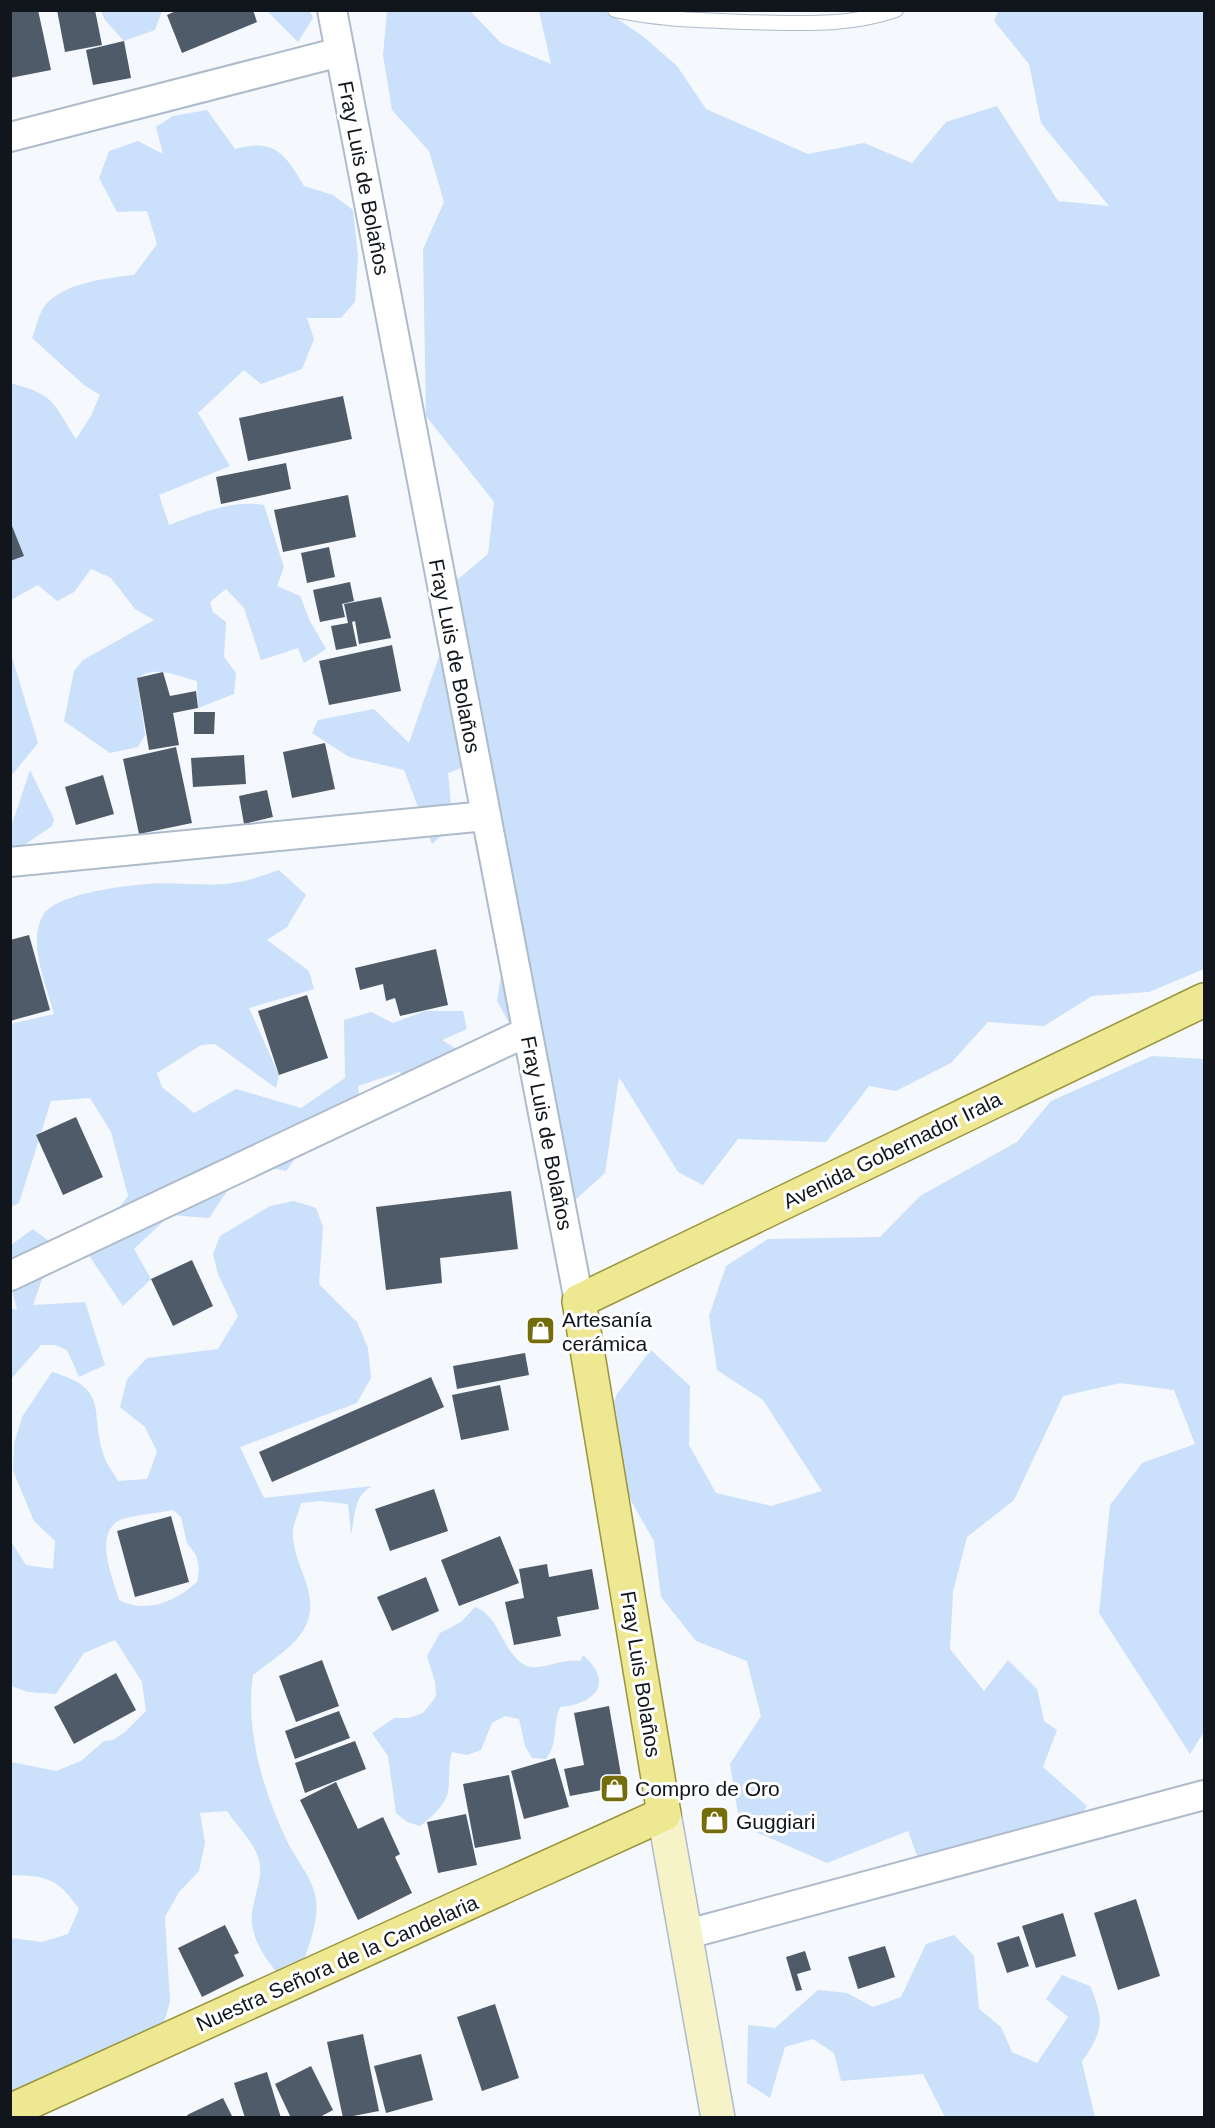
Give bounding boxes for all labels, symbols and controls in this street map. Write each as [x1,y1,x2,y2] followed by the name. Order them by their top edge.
[334,79,394,277] street label: Fray Luis de Bolaños
[425,557,485,755] street label: Fray Luis de Bolaños
[517,1034,577,1232] street label: Fray Luis de Bolaños
[779,1087,1005,1213] street label: Avenida Gobernador Irala
[562,1308,652,1355] place label: Artesanía cerámica
[525,1315,557,1347] shop icon: Artesanía cerámica
[616,1589,666,1759] street label: Fray Luis Bolaños
[598,1772,630,1804] shop icon: Compro de Oro
[635,1777,780,1800] place label: Compro de Oro
[699,1805,731,1837] shop icon: Guggiari
[736,1810,815,1833] place label: Guggiari
[193,1890,482,2036] street label: Nuestra Señora de la Candelaria

